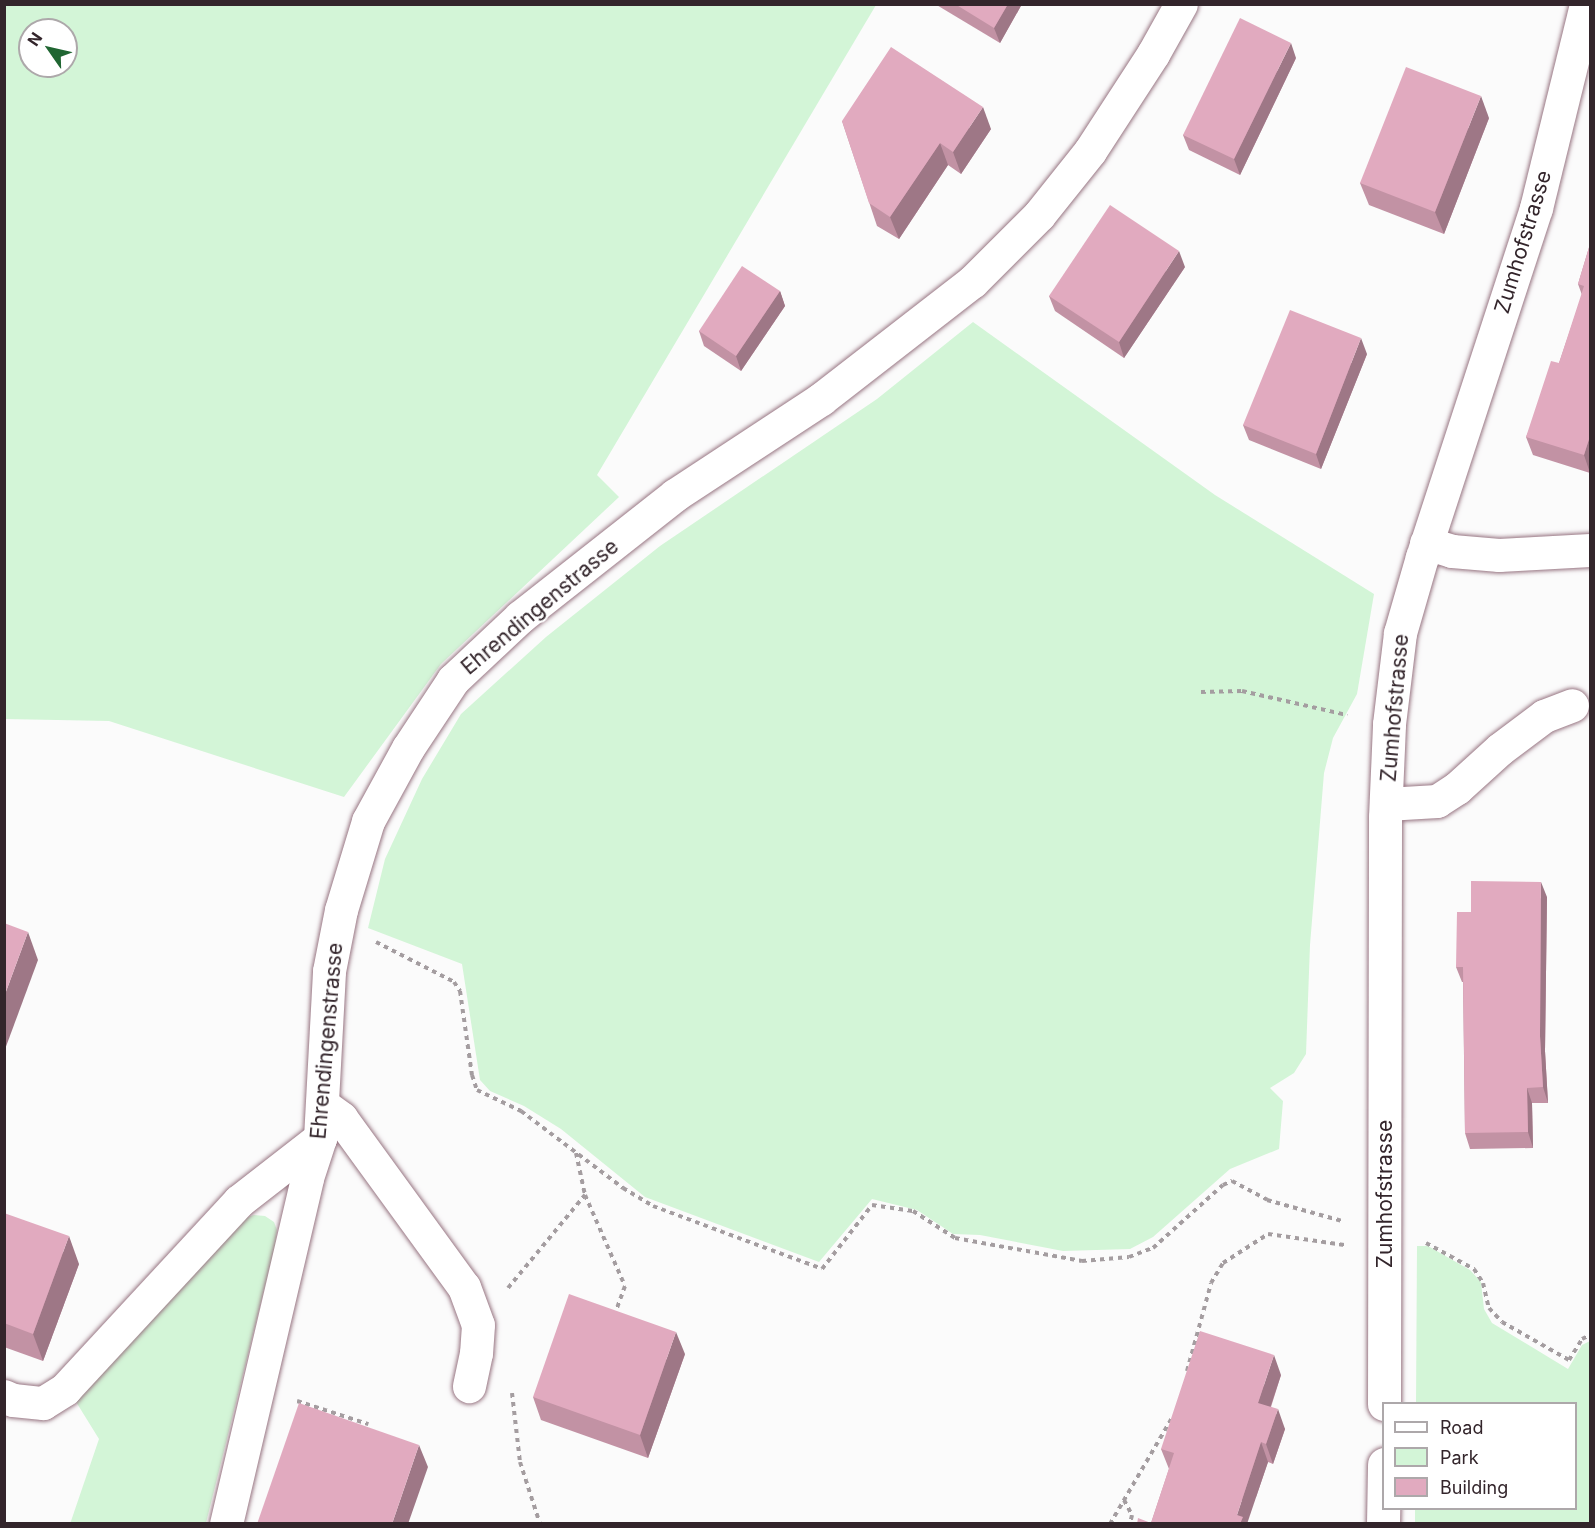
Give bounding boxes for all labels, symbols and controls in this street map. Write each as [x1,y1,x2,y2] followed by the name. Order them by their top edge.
[18,18,78,78] north arrow
[23,28,46,50] text: N
[1489,167,1557,317] street label: Zumhofstrasse
[456,534,624,680] street label: Ehrendingenstrasse
[1376,633,1414,783] street label: Zumhofstrasse
[306,942,348,1140] street label: Ehrendingenstrasse
[1372,1120,1398,1268] street label: Zumhofstrasse
[1382,1402,1577,1510] legend
[1440,1417,1483,1438] text: Road
[1440,1447,1479,1468] text: Park
[1440,1477,1508,1498] text: Building

